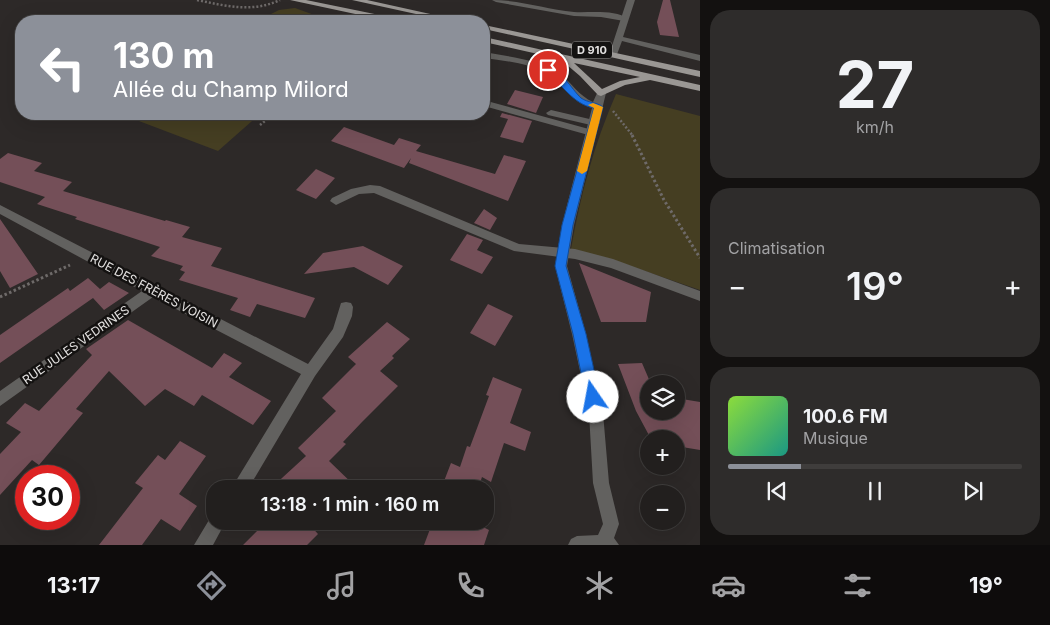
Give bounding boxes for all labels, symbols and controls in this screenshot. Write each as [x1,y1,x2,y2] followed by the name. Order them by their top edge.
[113,34,215,76] text: 130 m
[30,35,95,100] icon: left
[572,42,612,58] road number: D 910
[836,45,914,124] text: 27
[527,49,569,91] pin
[534,56,562,84] icon: arrive
[113,76,349,102] text: Allée du Champ Milord
[856,117,894,137] text: km/h
[728,238,825,258] text: Climatisation
[88,250,221,331] street label: RUE DES FRÈRES VOISIN
[846,263,904,309] text: 19°
[728,269,747,303] text: −
[1003,269,1022,303] text: +
[19,302,132,387] street label: RUE JULES VEDRINES
[566,370,618,422] position arrow
[640,375,685,530] map controls
[640,375,685,420] button: layers
[803,405,888,428] text: 100.6 FM
[803,428,868,448] text: Musique
[640,430,685,475] button: +
[15,465,80,530] speed limit sign: 30
[763,477,791,505] icon: previous
[861,477,889,505] icon: pause
[959,477,987,505] icon: next
[640,485,685,530] button: −
[261,493,439,516] text: 13:18 · 1 min · 160 m
[194,568,229,603] icon: directions
[324,568,359,603] icon: music
[453,568,488,603] icon: phone
[582,568,617,603] icon: climate
[711,568,746,603] icon: car
[840,568,875,603] icon: filters
[47,572,100,598] text: 13:17
[969,572,1003,598] text: 19°

